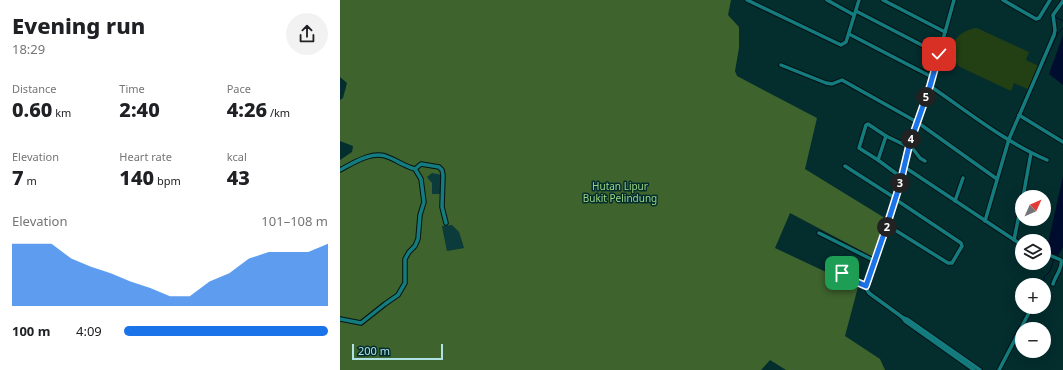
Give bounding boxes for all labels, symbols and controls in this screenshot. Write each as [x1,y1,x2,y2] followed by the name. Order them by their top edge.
[12,10,145,40] text: Evening run
[286,13,328,55] button: share
[922,37,956,71] pin
[12,40,45,58] text: 18:29
[928,43,950,65] icon: check
[12,81,57,96] text: Distance
[119,81,145,96] text: Time
[227,81,251,96] text: Pace
[916,87,936,107] pin: 5
[923,89,929,104] text: 5
[12,96,52,123] text: 0.60
[119,96,160,123] text: 2:40
[227,96,267,123] text: 4:26
[52,105,71,120] text: km
[267,105,290,120] text: /km
[901,129,921,149] pin: 4
[908,131,914,146] text: 4
[12,149,59,164] text: Elevation
[119,149,172,164] text: Heart rate
[227,149,247,164] text: kcal
[12,164,24,191] text: 7
[119,164,154,191] text: 140
[227,164,250,191] text: 43
[24,173,37,188] text: m
[154,173,181,188] text: bpm
[890,173,910,193] pin: 3
[897,175,903,190] text: 3
[583,179,657,205] park label: Hutan Lipur Bukit Pelindung
[1015,190,1051,226] north arrow
[1015,190,1051,358] map controls
[12,212,68,230] text: Elevation
[261,212,328,230] text: 101–108 m
[877,217,897,237] pin: 2
[884,219,890,234] text: 2
[1015,234,1051,270] button: layers
[825,256,859,290] pin
[831,262,853,284] icon: arrive
[1015,278,1051,314] button: +
[12,322,50,340] text: 100 m
[76,322,102,340] text: 4:09
[1015,322,1051,358] button: −
[352,342,443,361] scale bar
[358,343,390,358] text: 200 m

